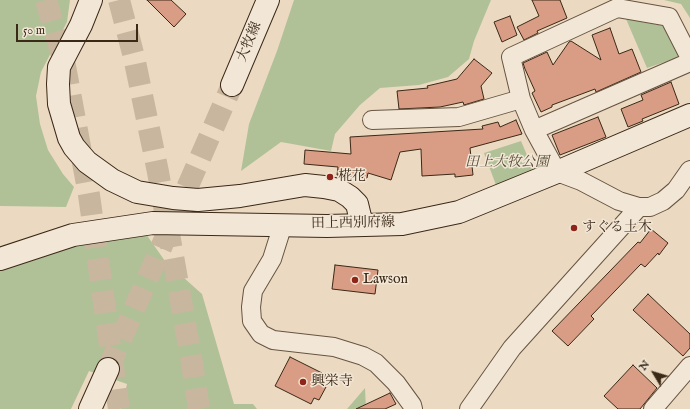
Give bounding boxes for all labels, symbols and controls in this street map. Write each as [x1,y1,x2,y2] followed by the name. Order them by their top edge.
[18,16,140,42] scale bar
[234,19,266,65] street label: 大牧線
[23,23,45,38] text: 50 m
[465,155,549,171] park label: 田上大牧公園
[338,169,366,185] place label: 椛花
[325,172,335,182] marker: 椛花
[311,215,395,233] street label: 田上西別府線
[582,220,652,236] place label: すぐる土木
[569,223,579,233] marker: すぐる土木
[363,272,408,288] place label: Lawson
[350,275,360,285] marker: Lawson
[634,353,674,393] north arrow
[636,358,653,374] text: N
[311,374,353,390] place label: 興栄寺
[298,377,308,387] marker: 興栄寺

